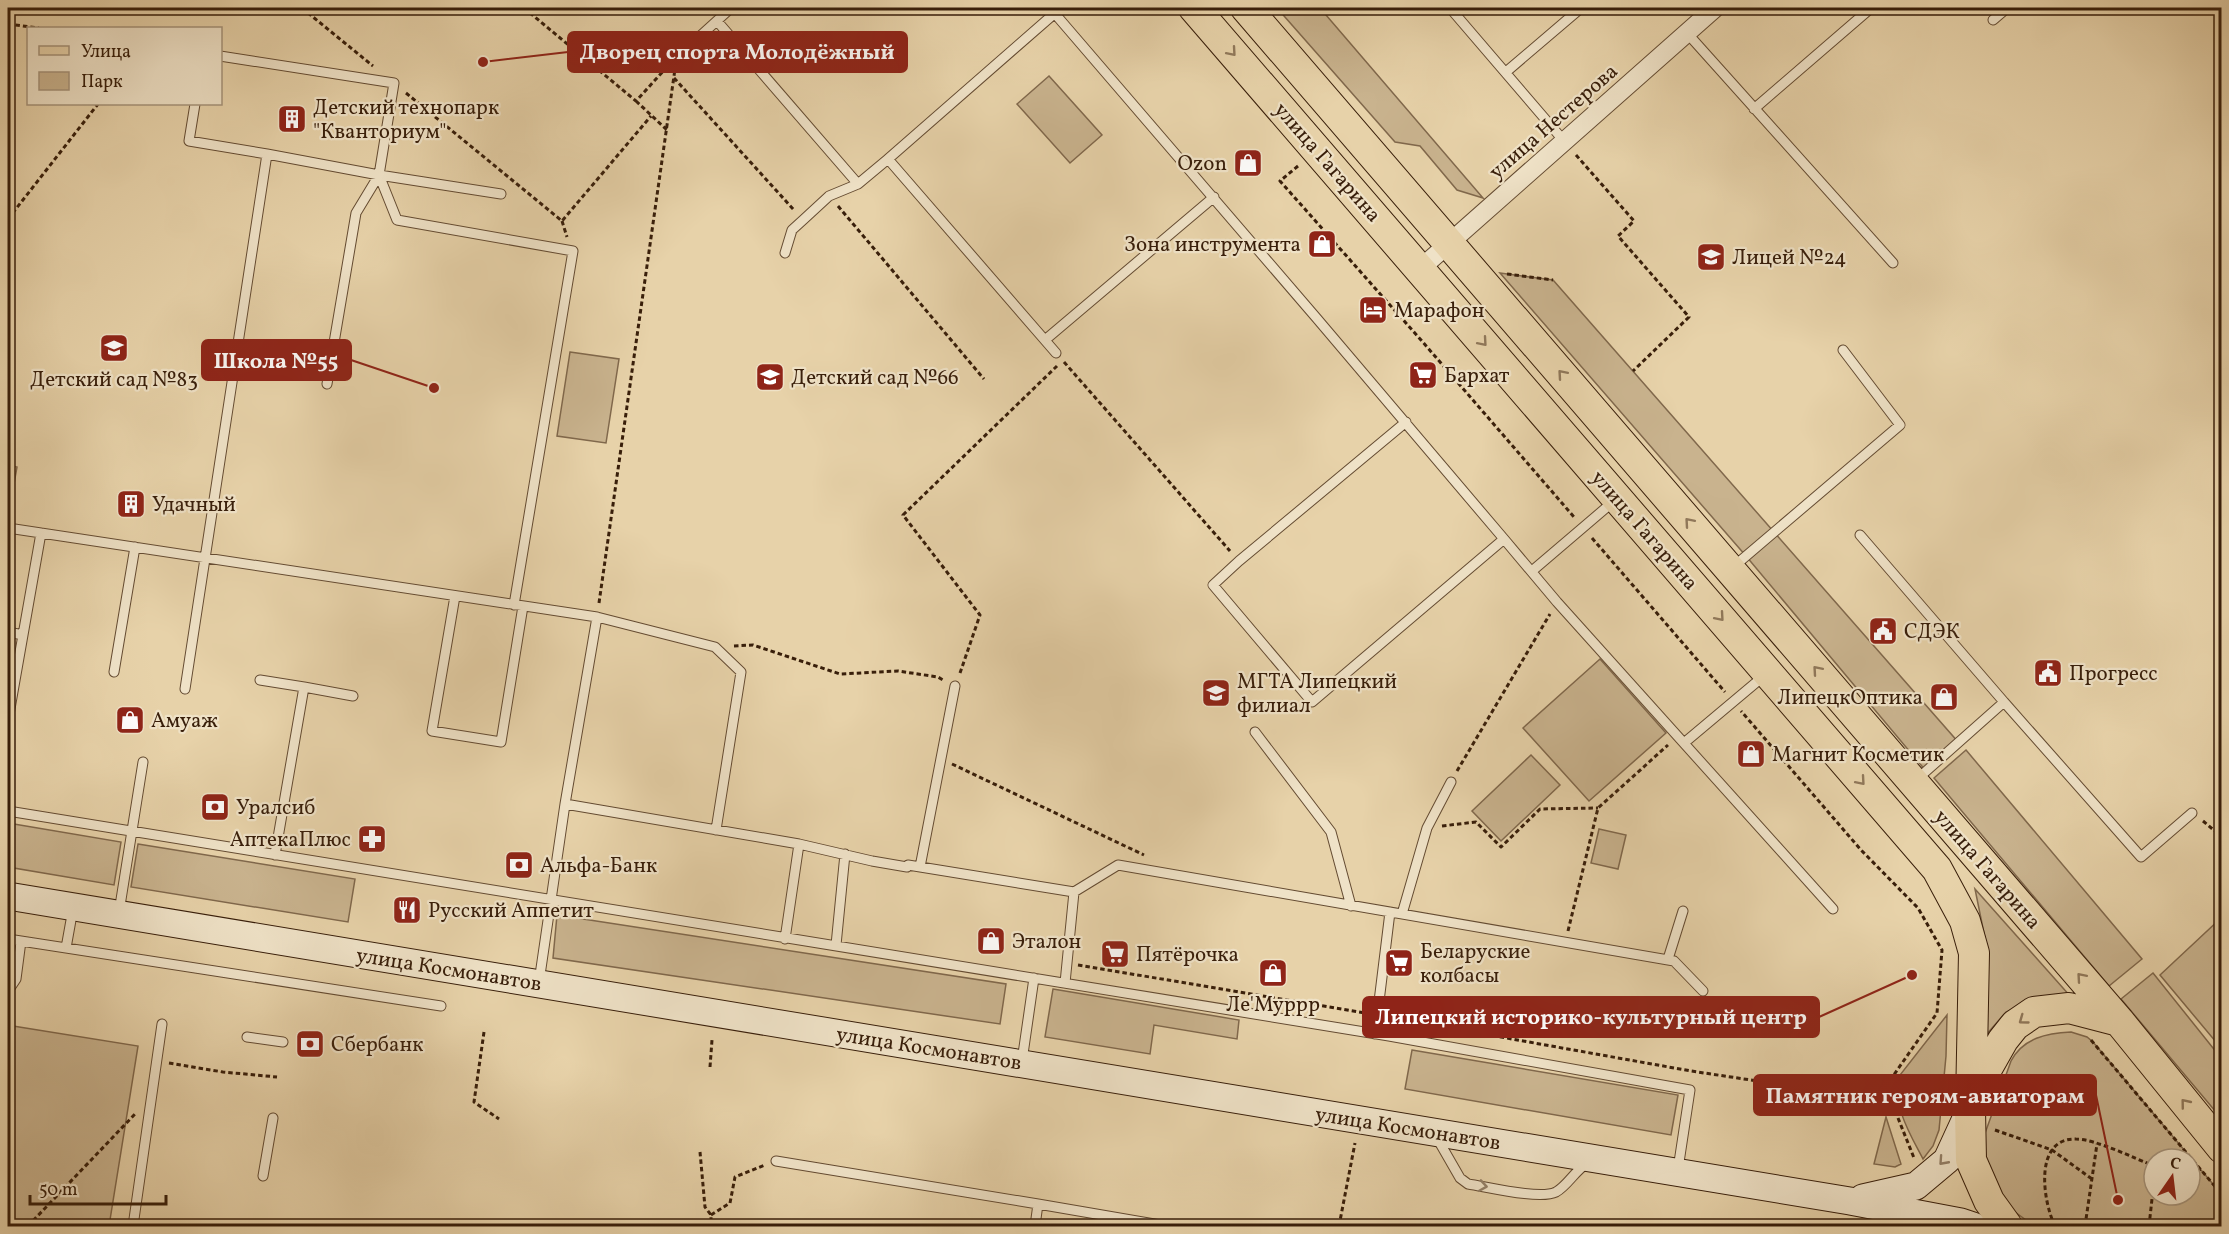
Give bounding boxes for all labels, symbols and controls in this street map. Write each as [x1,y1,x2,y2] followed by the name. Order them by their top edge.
[27,27,222,105] legend
[568,32,907,72] callout: Дворец спорта Молодёжный
[579,38,895,69] text: Дворец спорта Молодёжный
[81,40,131,65] text: Улица
[1225,45,1236,56] one-way arrow
[1483,58,1625,186] street label: улица Нестерова
[81,70,123,95] text: Парк
[313,94,499,147] place label: Детский технопарк "Кванториум"
[1266,97,1387,229] street label: улица Гагарина
[276,103,308,135] building icon: Детский технопарк "Кванториум"
[1232,147,1264,179] shop icon: Ozon
[1177,150,1227,179] place label: Ozon
[1306,228,1338,260] shop icon: Зона инструмента
[1124,231,1301,260] place label: Зона инструмента
[1695,241,1727,273] school or university icon: Лицей №24
[1732,244,1847,273] place label: Лицей №24
[1357,294,1389,326] hotel icon: Марафон
[1394,297,1485,326] place label: Марафон
[98,332,130,364] school or university icon: Детский сад №83
[1476,335,1487,346] one-way arrow
[202,340,351,380] callout: Школа №55
[214,347,338,378] text: Школа №55
[1407,359,1439,391] supermarket icon: Бархат
[754,361,786,393] school or university icon: Детский сад №66
[1444,362,1510,391] place label: Бархат
[791,364,959,393] place label: Детский сад №66
[30,366,198,395] place label: Детский сад №83
[1558,370,1569,381] one-way arrow
[1583,465,1704,597] street label: улица Гагарина
[115,488,147,520] building icon: Удачный
[152,491,236,520] place label: Удачный
[1686,518,1697,529] one-way arrow
[1713,610,1724,621] one-way arrow
[1867,615,1899,647] public building icon: СДЭК
[1904,618,1960,647] place label: СДЭК
[2032,657,2064,689] public building icon: Прогресс
[2069,660,2158,689] place label: Прогресс
[1813,666,1824,677] one-way arrow
[1237,668,1397,721] place label: МГТА Липецкий филиал
[1200,677,1232,709] school or university icon: МГТА Липецкий филиал
[1928,681,1960,713] shop icon: ЛипецкОптика
[1777,684,1923,713] place label: ЛипецкОптика
[114,704,146,736] shop icon: Амуаж
[151,707,218,736] place label: Амуаж
[1735,738,1767,770] shop icon: Магнит Косметик
[1772,741,1944,770] place label: Магнит Косметик
[1854,774,1865,785] one-way arrow
[199,791,231,823] bank icon: Уралсиб
[236,794,315,823] place label: Уралсиб
[1926,804,2047,936] street label: улица Гагарина
[356,823,388,855] pharmacy icon: АптекаПлюс
[230,826,351,855] place label: АптекаПлюс
[503,849,535,881] bank icon: Альфа-Банк
[540,852,657,881] place label: Альфа-Банк
[391,894,423,926] restaurant icon: Русский Аппетит
[428,897,594,926] place label: Русский Аппетит
[975,925,1007,957] shop icon: Эталон
[1012,928,1082,957] place label: Эталон
[1099,938,1131,970] supermarket icon: Пятёрочка
[1420,938,1531,991] place label: Беларуские колбасы
[354,941,544,999] street label: улица Космонавтов
[1136,941,1239,970] place label: Пятёрочка
[1383,947,1415,979] supermarket icon: Беларуские колбасы
[1257,957,1289,989] shop icon: Ле'Муррр
[2077,973,2088,984] one-way arrow
[1226,991,1320,1020] place label: Ле'Муррр
[1363,997,1819,1037] callout: Липецкий историко-культурный центр
[1375,1003,1807,1034] text: Липецкий историко-культурный центр
[2019,1013,2030,1024] one-way arrow
[834,1020,1024,1078] street label: улица Космонавтов
[294,1028,326,1060] bank icon: Сбербанк
[331,1031,423,1060] place label: Сбербанк
[1754,1075,2096,1115] callout: Памятник героям-авиаторам
[1766,1082,2085,1113] text: Памятник героям-авиаторам
[2181,1099,2192,1110] one-way arrow
[1313,1100,1503,1158] street label: улица Космонавтов
[2142,1147,2202,1207] north arrow
[2167,1152,2183,1176] text: С
[1939,1155,1950,1165] one-way arrow
[30,1168,166,1206] scale bar
[39,1178,78,1203] text: 50 m
[1477,1179,1487,1192] one-way arrow

